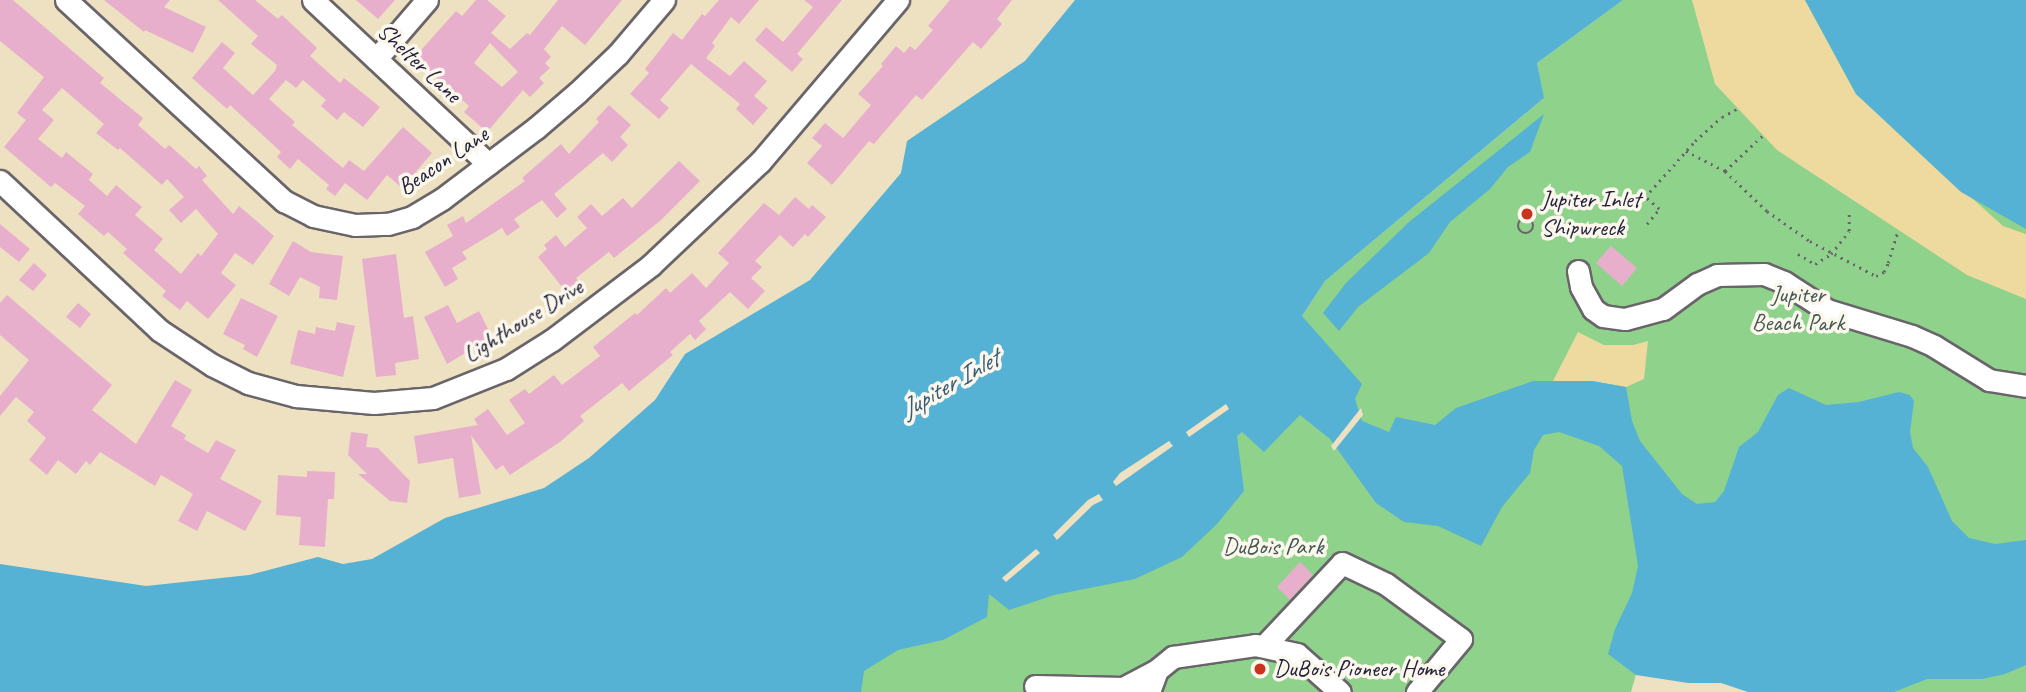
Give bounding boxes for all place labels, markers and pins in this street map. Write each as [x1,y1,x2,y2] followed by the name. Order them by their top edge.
[1541,186,1640,242] place label: Jupiter Inlet Shipwreck
[1519,206,1535,222] marker: Jupiter Inlet Shipwreck
[1274,655,1444,683] place label: DuBois Pioneer Home
[1252,661,1268,677] marker: DuBois Pioneer Home

